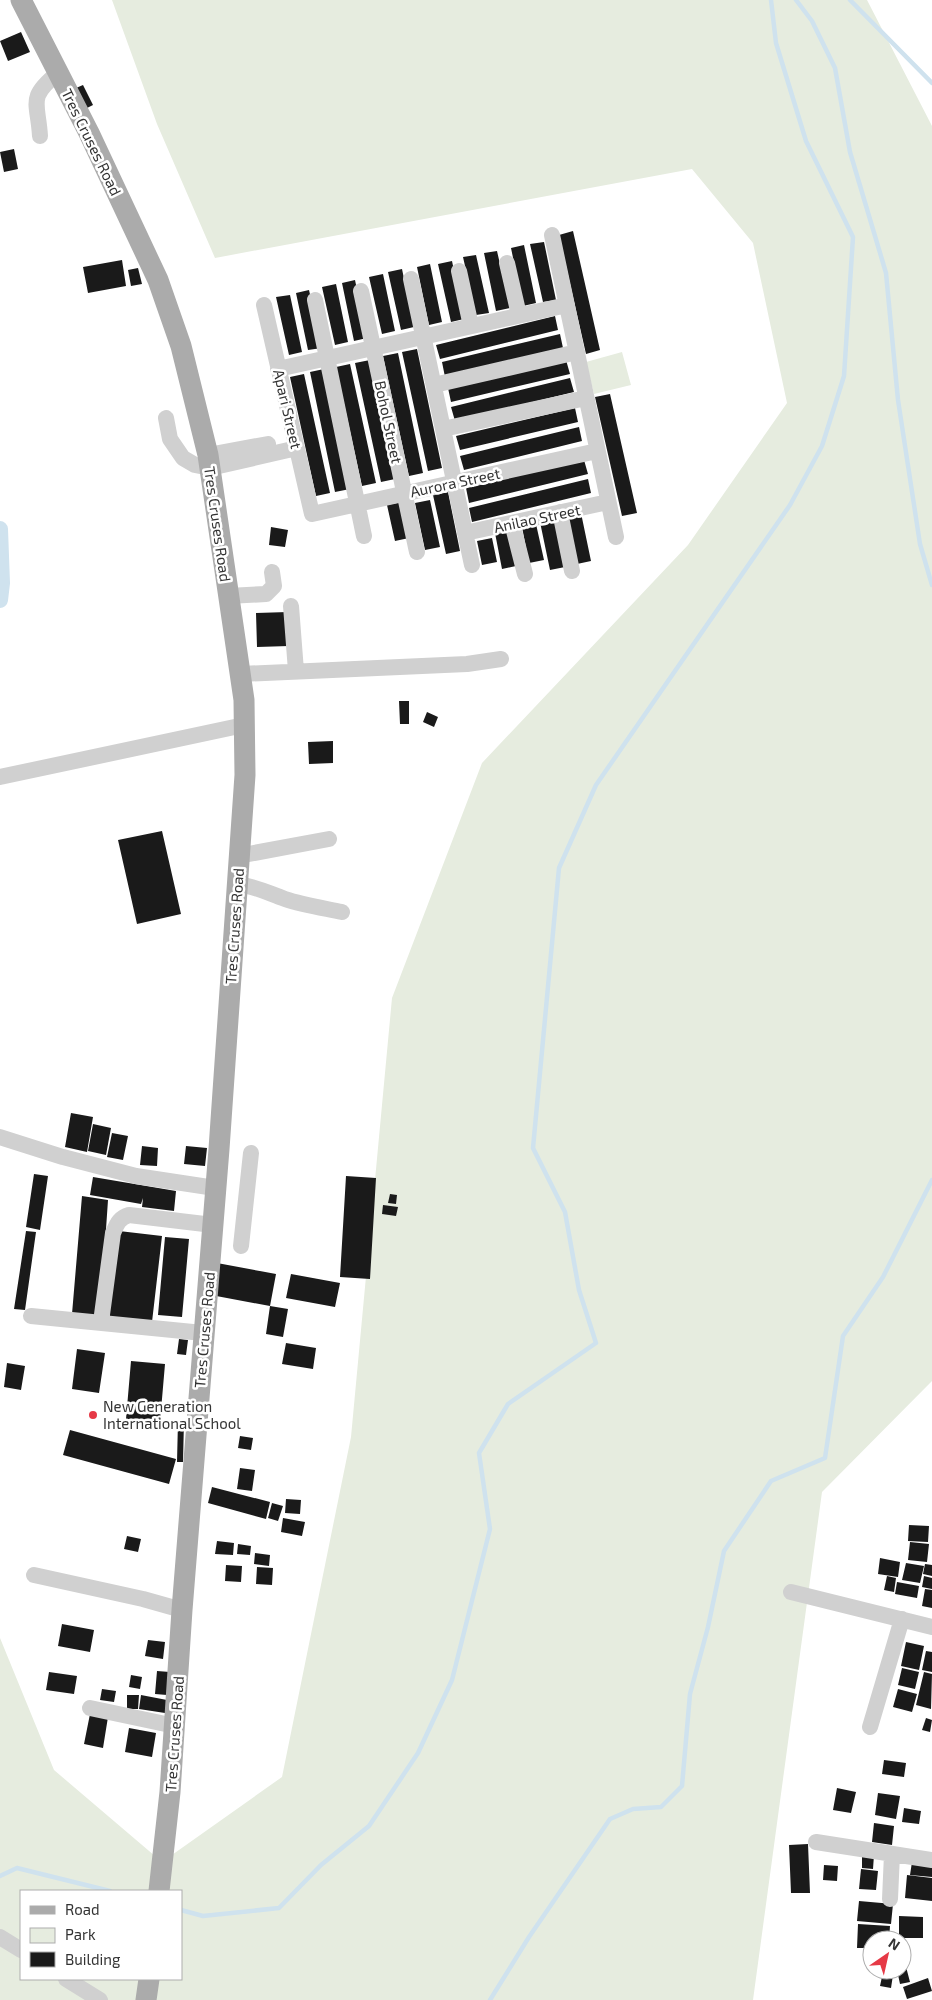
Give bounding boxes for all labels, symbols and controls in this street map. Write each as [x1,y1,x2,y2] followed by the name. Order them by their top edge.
[58,86,126,198] street label: Tres Cruses Road
[270,367,306,451] street label: Apari Street
[371,379,407,465] street label: Bohol Street
[408,464,502,500] street label: Aurora Street
[201,465,235,583] street label: Tres Cruses Road
[492,500,582,536] street label: Anilao Street
[221,867,247,985] street label: Tres Cruses Road
[190,1271,218,1389] street label: Tres Cruses Road
[103,1397,241,1432] place label: New Generation International School
[87,1409,99,1421] marker: New Generation International School
[161,1675,187,1793] street label: Tres Cruses Road
[20,1890,182,1980] legend
[65,1900,100,1918] text: Road
[65,1925,96,1943] text: Park
[862,1930,912,1980] north arrow
[886,1934,903,1954] text: N
[65,1950,121,1968] text: Building

